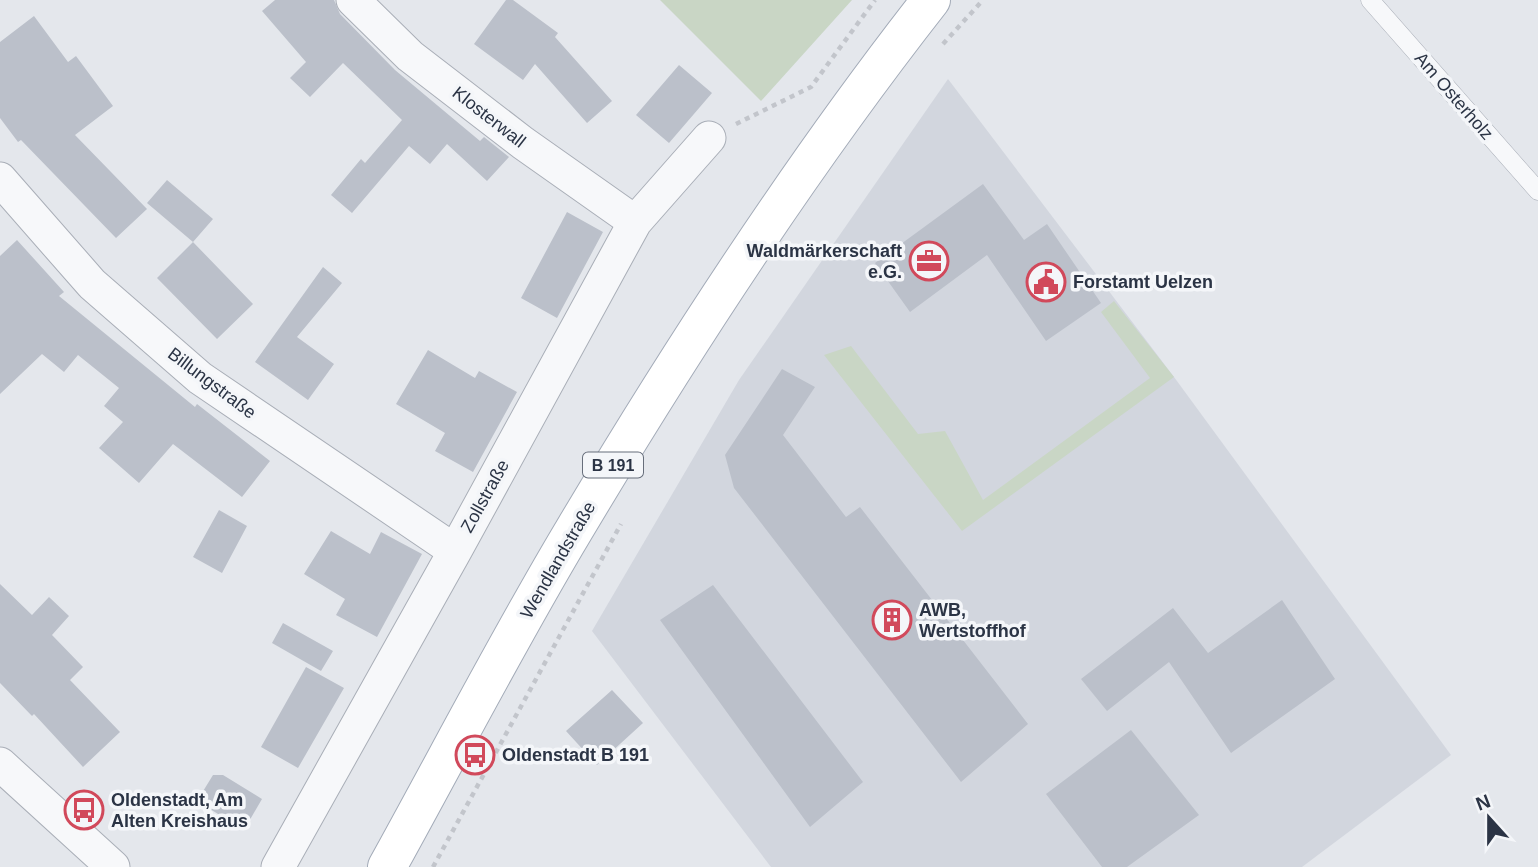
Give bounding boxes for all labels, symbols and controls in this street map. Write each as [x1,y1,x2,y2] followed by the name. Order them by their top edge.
[1411,48,1497,144] street label: Am Osterholz
[449,82,529,152] street label: Klosterwall
[908,240,950,282] office icon: Waldmärkerschaft e.G.
[747,241,902,282] place label: Waldmärkerschaft e.G.
[1025,261,1067,303] public building icon: Forstamt Uelzen
[1073,272,1213,292] place label: Forstamt Uelzen
[164,343,260,423] street label: Billungstraße
[583,452,643,478] road number: B 191
[457,456,513,536] street label: Zollstraße
[516,498,600,622] street label: Wendlandstraße
[871,599,913,641] building icon: AWB, Wertstoffhof
[919,600,1027,641] place label: AWB, Wertstoffhof
[454,734,496,776] bus stop icon: Oldenstadt B 191
[502,745,649,765] place label: Oldenstadt B 191
[1454,783,1524,853] north arrow
[63,789,105,831] bus stop icon: Oldenstadt, Am Alten Kreishaus
[111,790,248,831] place label: Oldenstadt, Am Alten Kreishaus
[1473,790,1493,815] text: N

